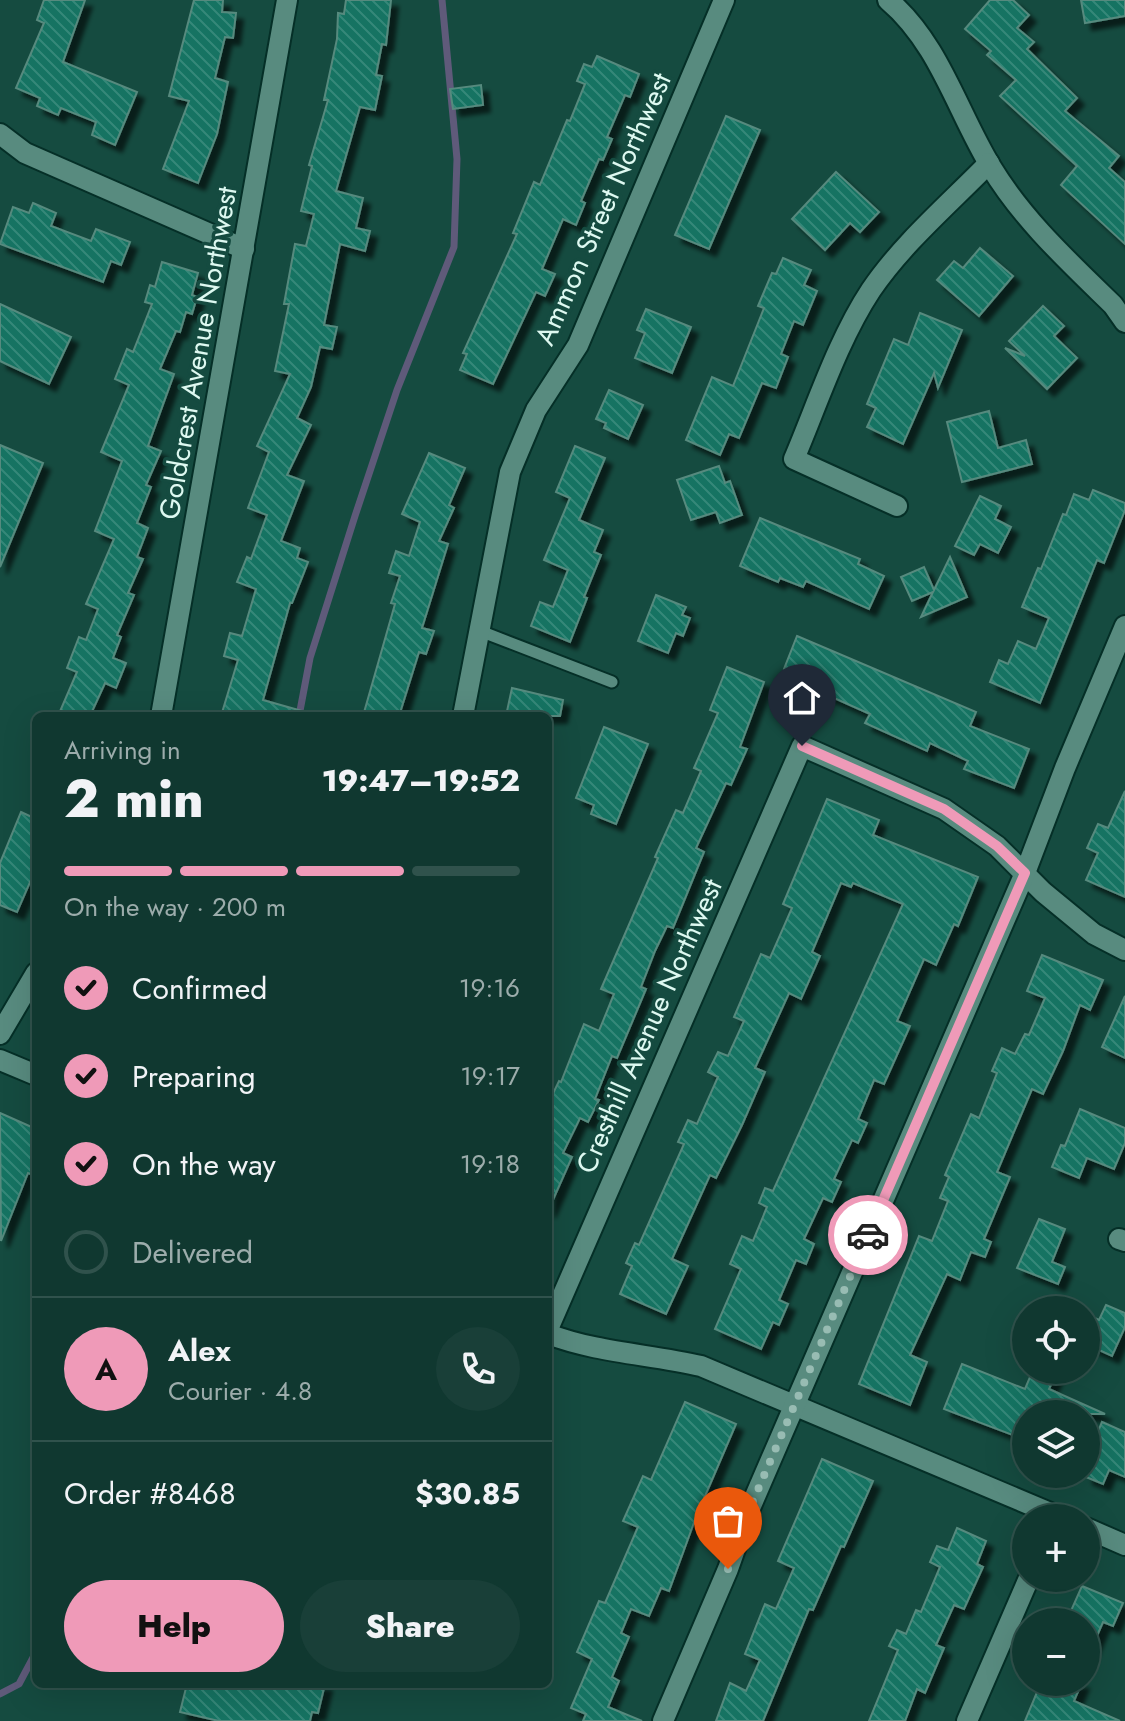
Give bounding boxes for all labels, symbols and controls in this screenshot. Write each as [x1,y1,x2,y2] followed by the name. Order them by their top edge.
[524,66,682,352] street label: Ammon Street Northwest
[149,183,248,523] street label: Goldcrest Avenue Northwest
[768,664,836,746] pin
[780,676,824,720] icon: home
[64,731,181,769] text: Arriving in
[322,759,520,802] text: 19:47–19:52
[64,761,204,837] text: 2 min
[565,872,733,1180] street label: Cresthill Avenue Northwest
[64,888,286,926] text: On the way · 200 m
[64,966,108,1010] icon: check
[132,967,267,1010] text: Confirmed
[459,969,520,1007] text: 19:16
[64,1054,108,1098] icon: check
[132,1055,256,1098] text: Preparing
[460,1057,520,1095] text: 19:17
[64,1142,108,1186] icon: check
[132,1143,276,1186] text: On the way
[460,1145,520,1183] text: 19:18
[828,1195,908,1275] courier
[846,1213,890,1257] icon: car
[132,1231,253,1274] text: Delivered
[1012,1296,1100,1696] map controls
[1012,1296,1100,1384] button: locate
[436,1327,520,1411] button: phone
[168,1329,231,1372] text: Alex
[95,1348,117,1391] text: A
[168,1372,312,1410] text: Courier · 4.8
[1012,1400,1100,1488] button: layers
[64,1472,236,1515] text: Order #8468
[415,1472,520,1515] text: $30.85
[694,1487,762,1569] pin
[706,1499,750,1543] icon: bag
[1012,1504,1100,1592] button: +
[64,1580,284,1672] button: Help
[300,1580,520,1672] button: Share
[1012,1608,1100,1696] button: −

